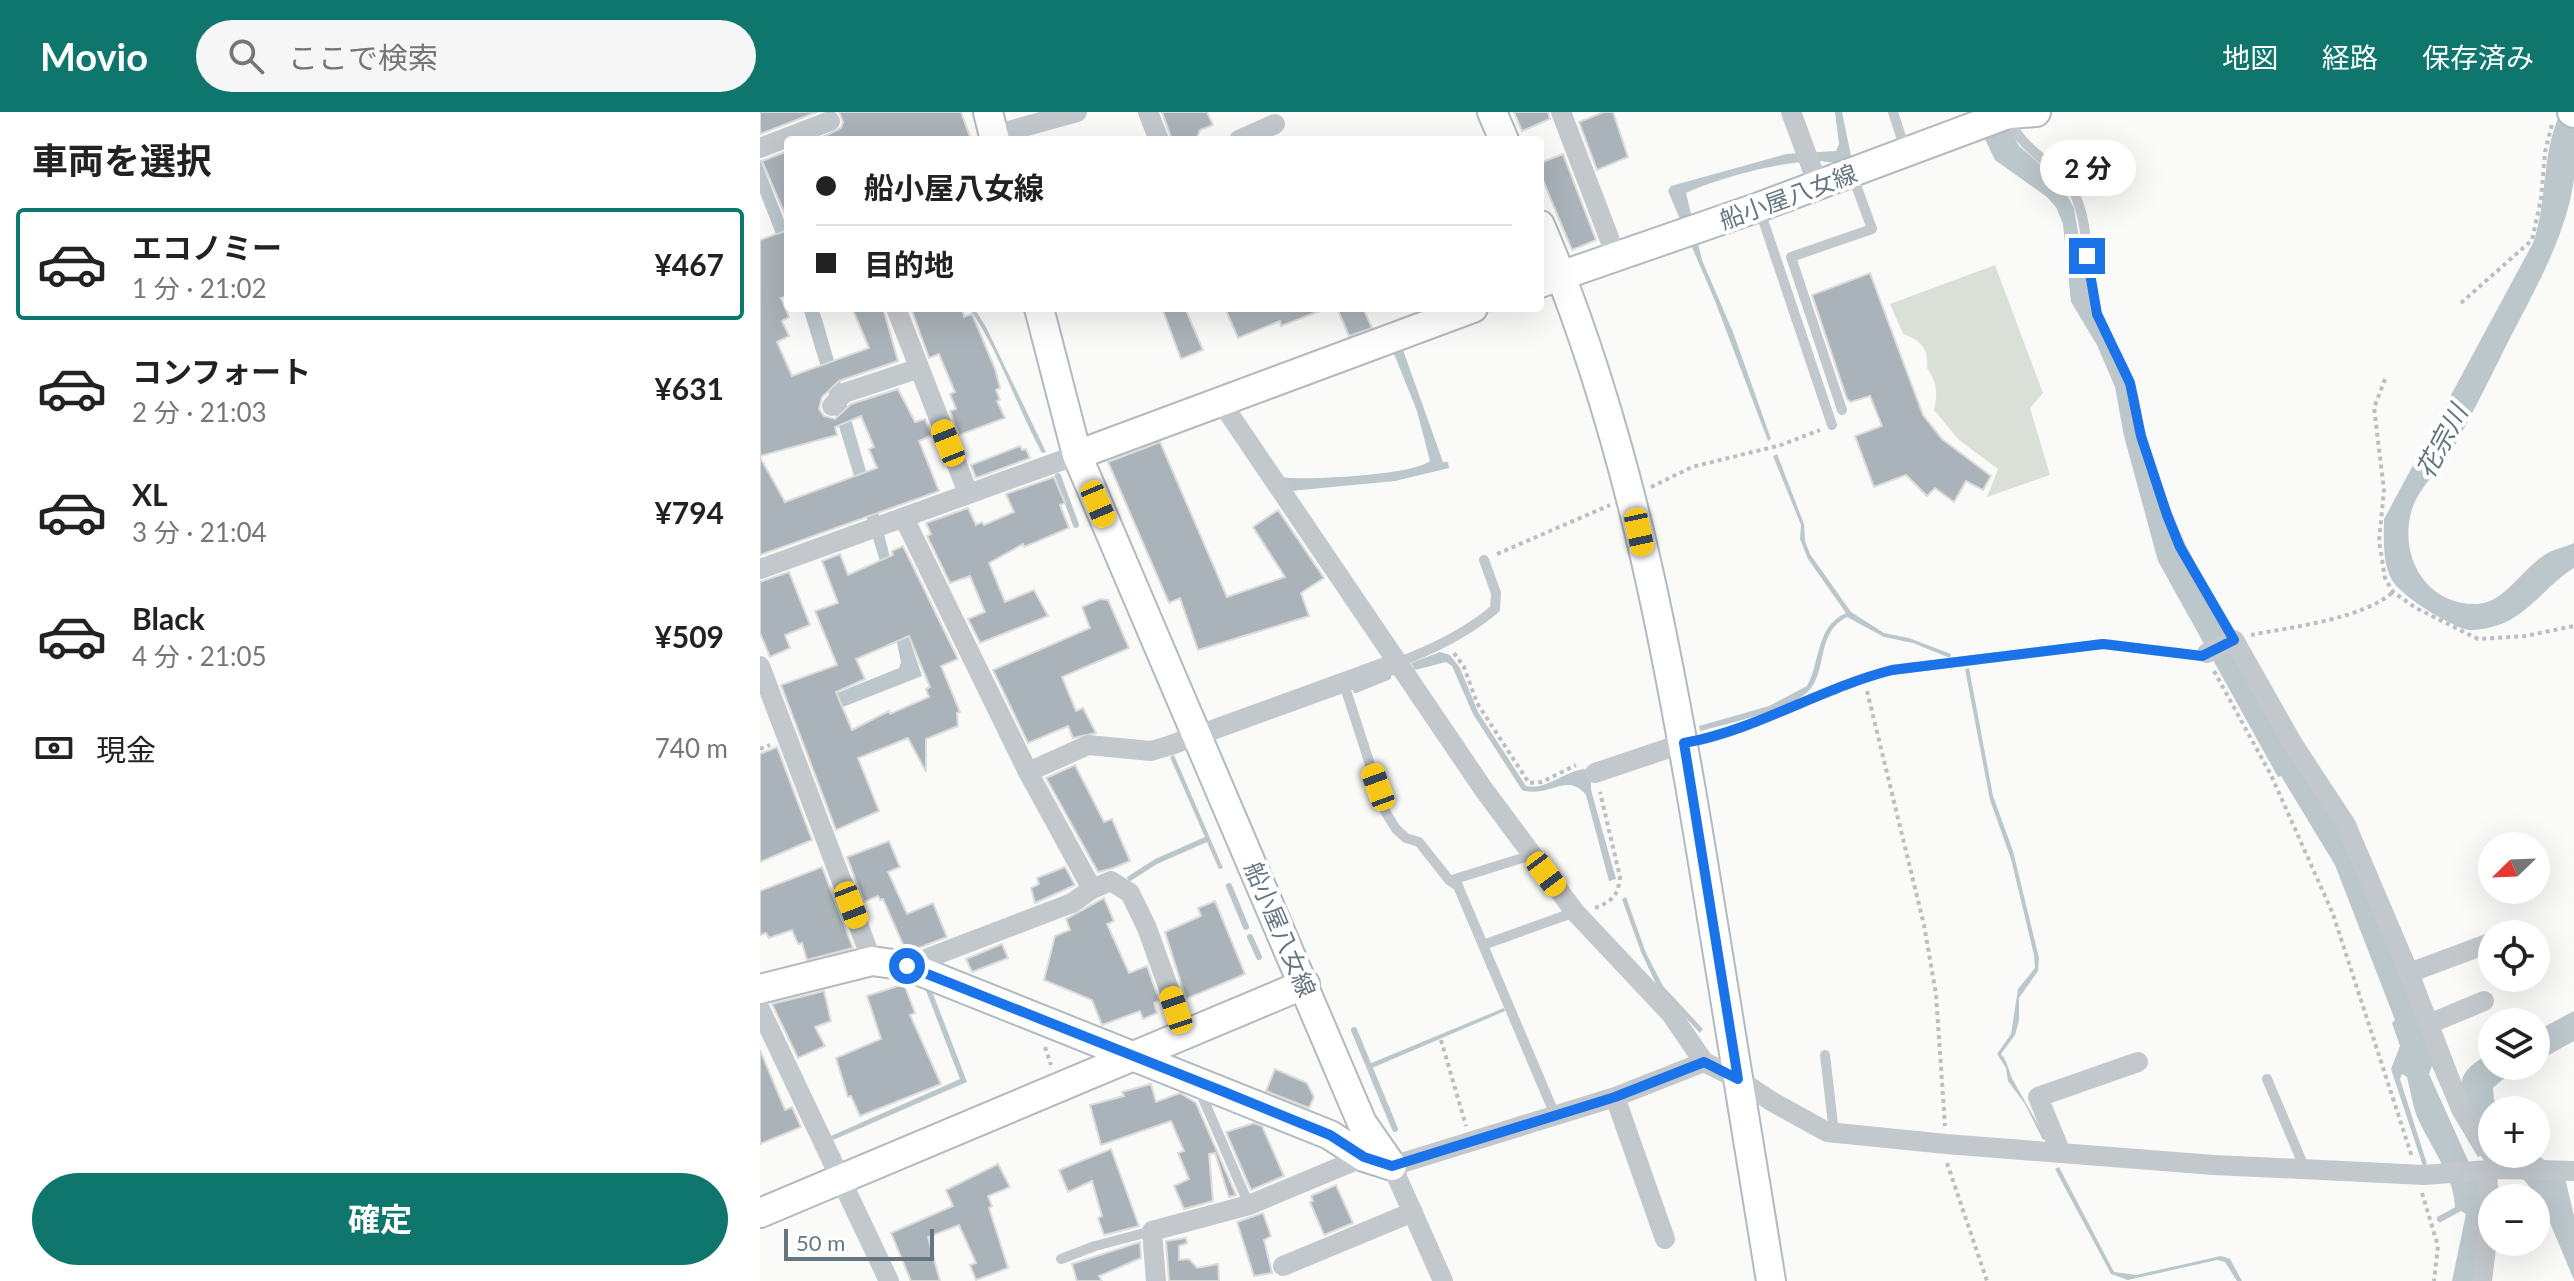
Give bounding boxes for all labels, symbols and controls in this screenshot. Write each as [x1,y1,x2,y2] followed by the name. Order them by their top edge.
[196,20,756,92] search box
[40,33,148,79] text: Movio
[224,34,268,78] icon: search
[288,39,438,75] text: ここで検索
[2222,40,2278,74] text: 地図
[2322,40,2378,74] text: 経路
[2422,40,2534,74] text: 保存済み
[32,138,212,182] text: 車両を選択
[2039,140,2135,196] callout: 2 分
[2064,152,2112,184] text: 2 分
[1715,158,1861,234] street label: 船小屋八女線
[864,169,1044,205] text: 船小屋八女線
[36,228,108,300] icon: car
[132,229,282,265] text: エコノミー
[2069,238,2105,274] route end
[654,246,724,282] text: ¥467
[864,246,954,282] text: 目的地
[132,272,267,304] text: 1 分 · 21:02
[36,352,108,424] icon: car
[132,353,311,389] text: コンフォート
[654,370,724,406] text: ¥631
[132,396,267,428] text: 2 分 · 21:03
[2409,396,2475,483] water label: 花宗川
[928,416,968,470] car
[36,476,108,548] icon: car
[132,476,168,512] text: XL
[1078,477,1118,531] car
[654,494,724,530] text: ¥794
[1622,506,1656,558] car
[132,516,267,548] text: 3 分 · 21:04
[36,600,108,672] icon: car
[132,600,205,636] text: Black
[654,618,724,654] text: ¥509
[132,640,267,672] text: 4 分 · 21:05
[32,726,76,770] icon: cash
[96,731,156,767] text: 現金
[655,732,728,764] text: 740 m
[1359,760,1397,814] car
[2478,832,2550,904] north arrow
[2478,832,2550,1256] map controls
[1522,848,1570,900] car
[1240,857,1322,1001] street label: 船小屋八女線
[831,878,871,932] car
[2478,920,2550,992] button: locate
[889,948,925,984] route start
[1157,983,1195,1037] car
[2478,1008,2550,1080] button: layers
[2478,1096,2550,1168] button: +
[32,1173,728,1265] button: 確定
[2478,1184,2550,1256] button: −
[784,1225,934,1261] scale bar
[796,1229,845,1256] text: 50 m

